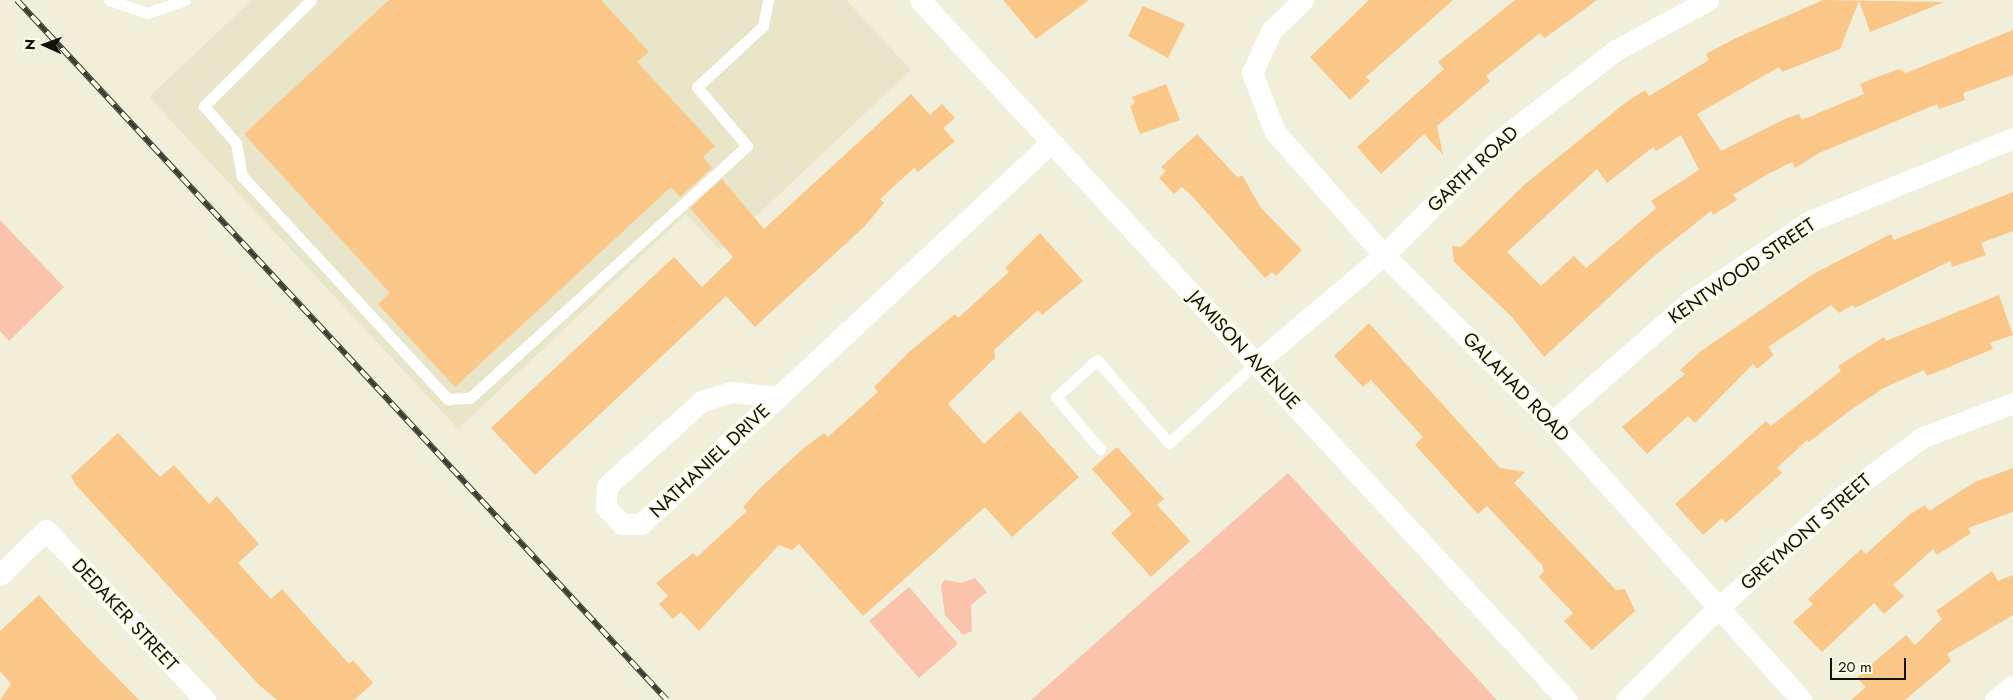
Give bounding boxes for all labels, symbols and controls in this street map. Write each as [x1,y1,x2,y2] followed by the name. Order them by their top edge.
[20,20,70,70] north arrow
[20,39,40,50] text: N
[1423,121,1523,217] street label: GARTH ROAD
[1664,213,1820,329] street label: KENTWOOD STREET
[1183,286,1305,414] street label: JAMISON AVENUE
[1458,327,1574,447] street label: GALAHAD ROAD
[645,399,775,523] street label: NATHANIEL DRIVE
[1736,469,1876,595] street label: GREYMONT STREET
[67,554,183,676] street label: DEDAKER STREET
[1833,648,1909,680] scale bar
[1838,656,1872,678] text: 20 m

